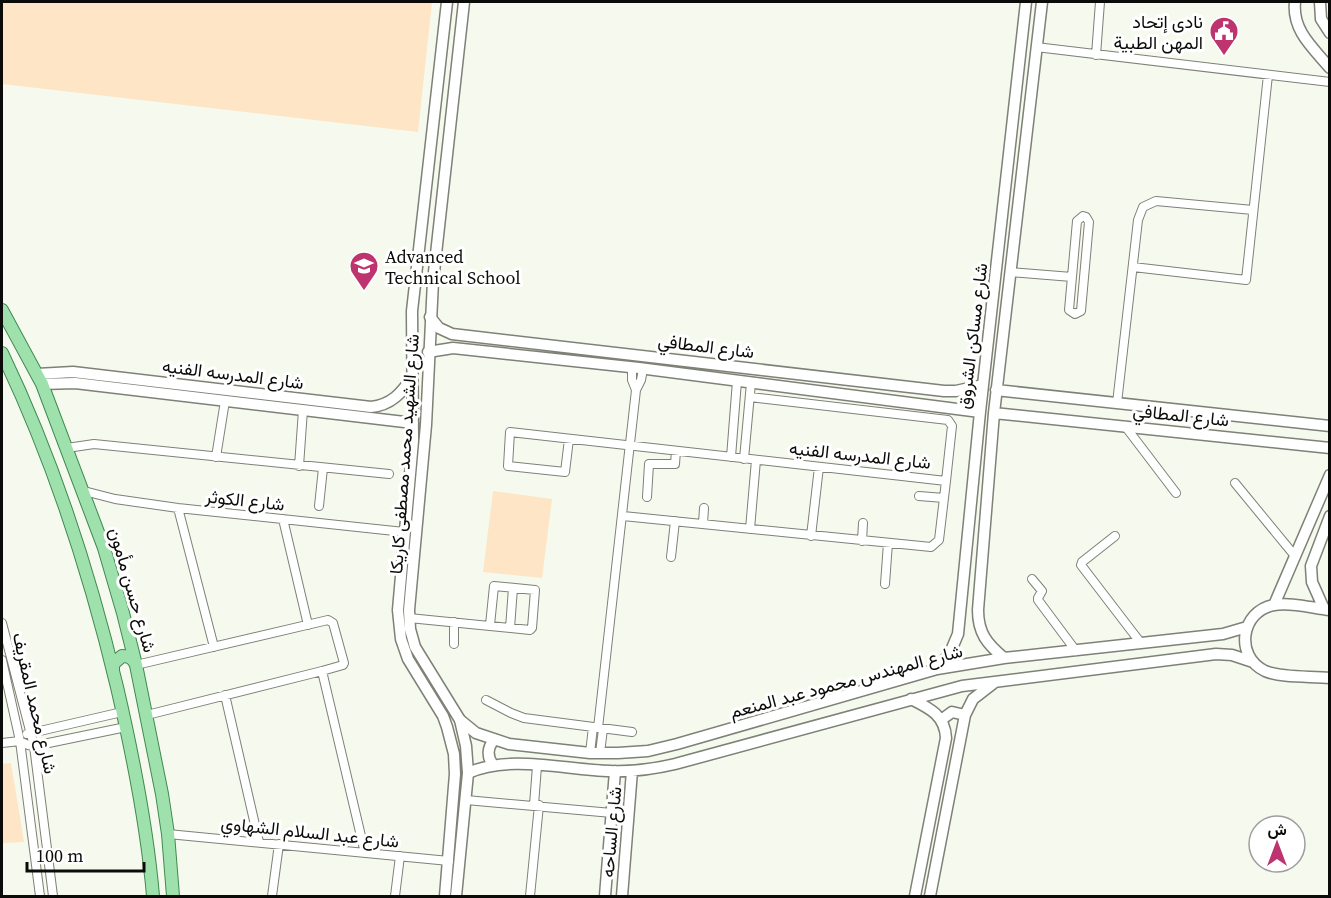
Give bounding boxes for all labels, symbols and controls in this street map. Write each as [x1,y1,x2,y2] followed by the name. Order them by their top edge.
[1114,9,1203,55] place label: نادى إتحاد المهن الطبية
[1208,15,1240,57] public building icon: نادى إتحاد المهن الطبية
[385,244,521,290] place label: Advanced Technical School
[348,250,380,292] school or university icon: Advanced Technical School
[951,262,993,410] street label: شارع مساكن الشروق
[656,328,756,367] street label: شارع المطافي
[383,333,425,575] street label: شارع الشهيد محمد مصطفى كاريكا
[161,353,305,395] street label: شارع المدرسه الفنيه
[1131,398,1230,435] street label: شارع المطافي
[788,435,932,475] street label: شارع المدرسه الفنيه
[203,483,286,517] street label: شارع الكوثر
[103,525,163,655] street label: شارع حسن مأمون
[7,630,63,776] street label: شارع محمد المقريف
[727,638,965,724] street label: شارع المهندس محمود عبد المنعم
[595,786,627,878] street label: شارع الساحه
[219,810,400,857] street label: شارع عبد السلام الشهاوي
[1247,814,1307,874] north arrow
[1267,818,1287,840] text: ش
[27,835,144,873] scale bar
[36,843,83,868] text: 100 m

